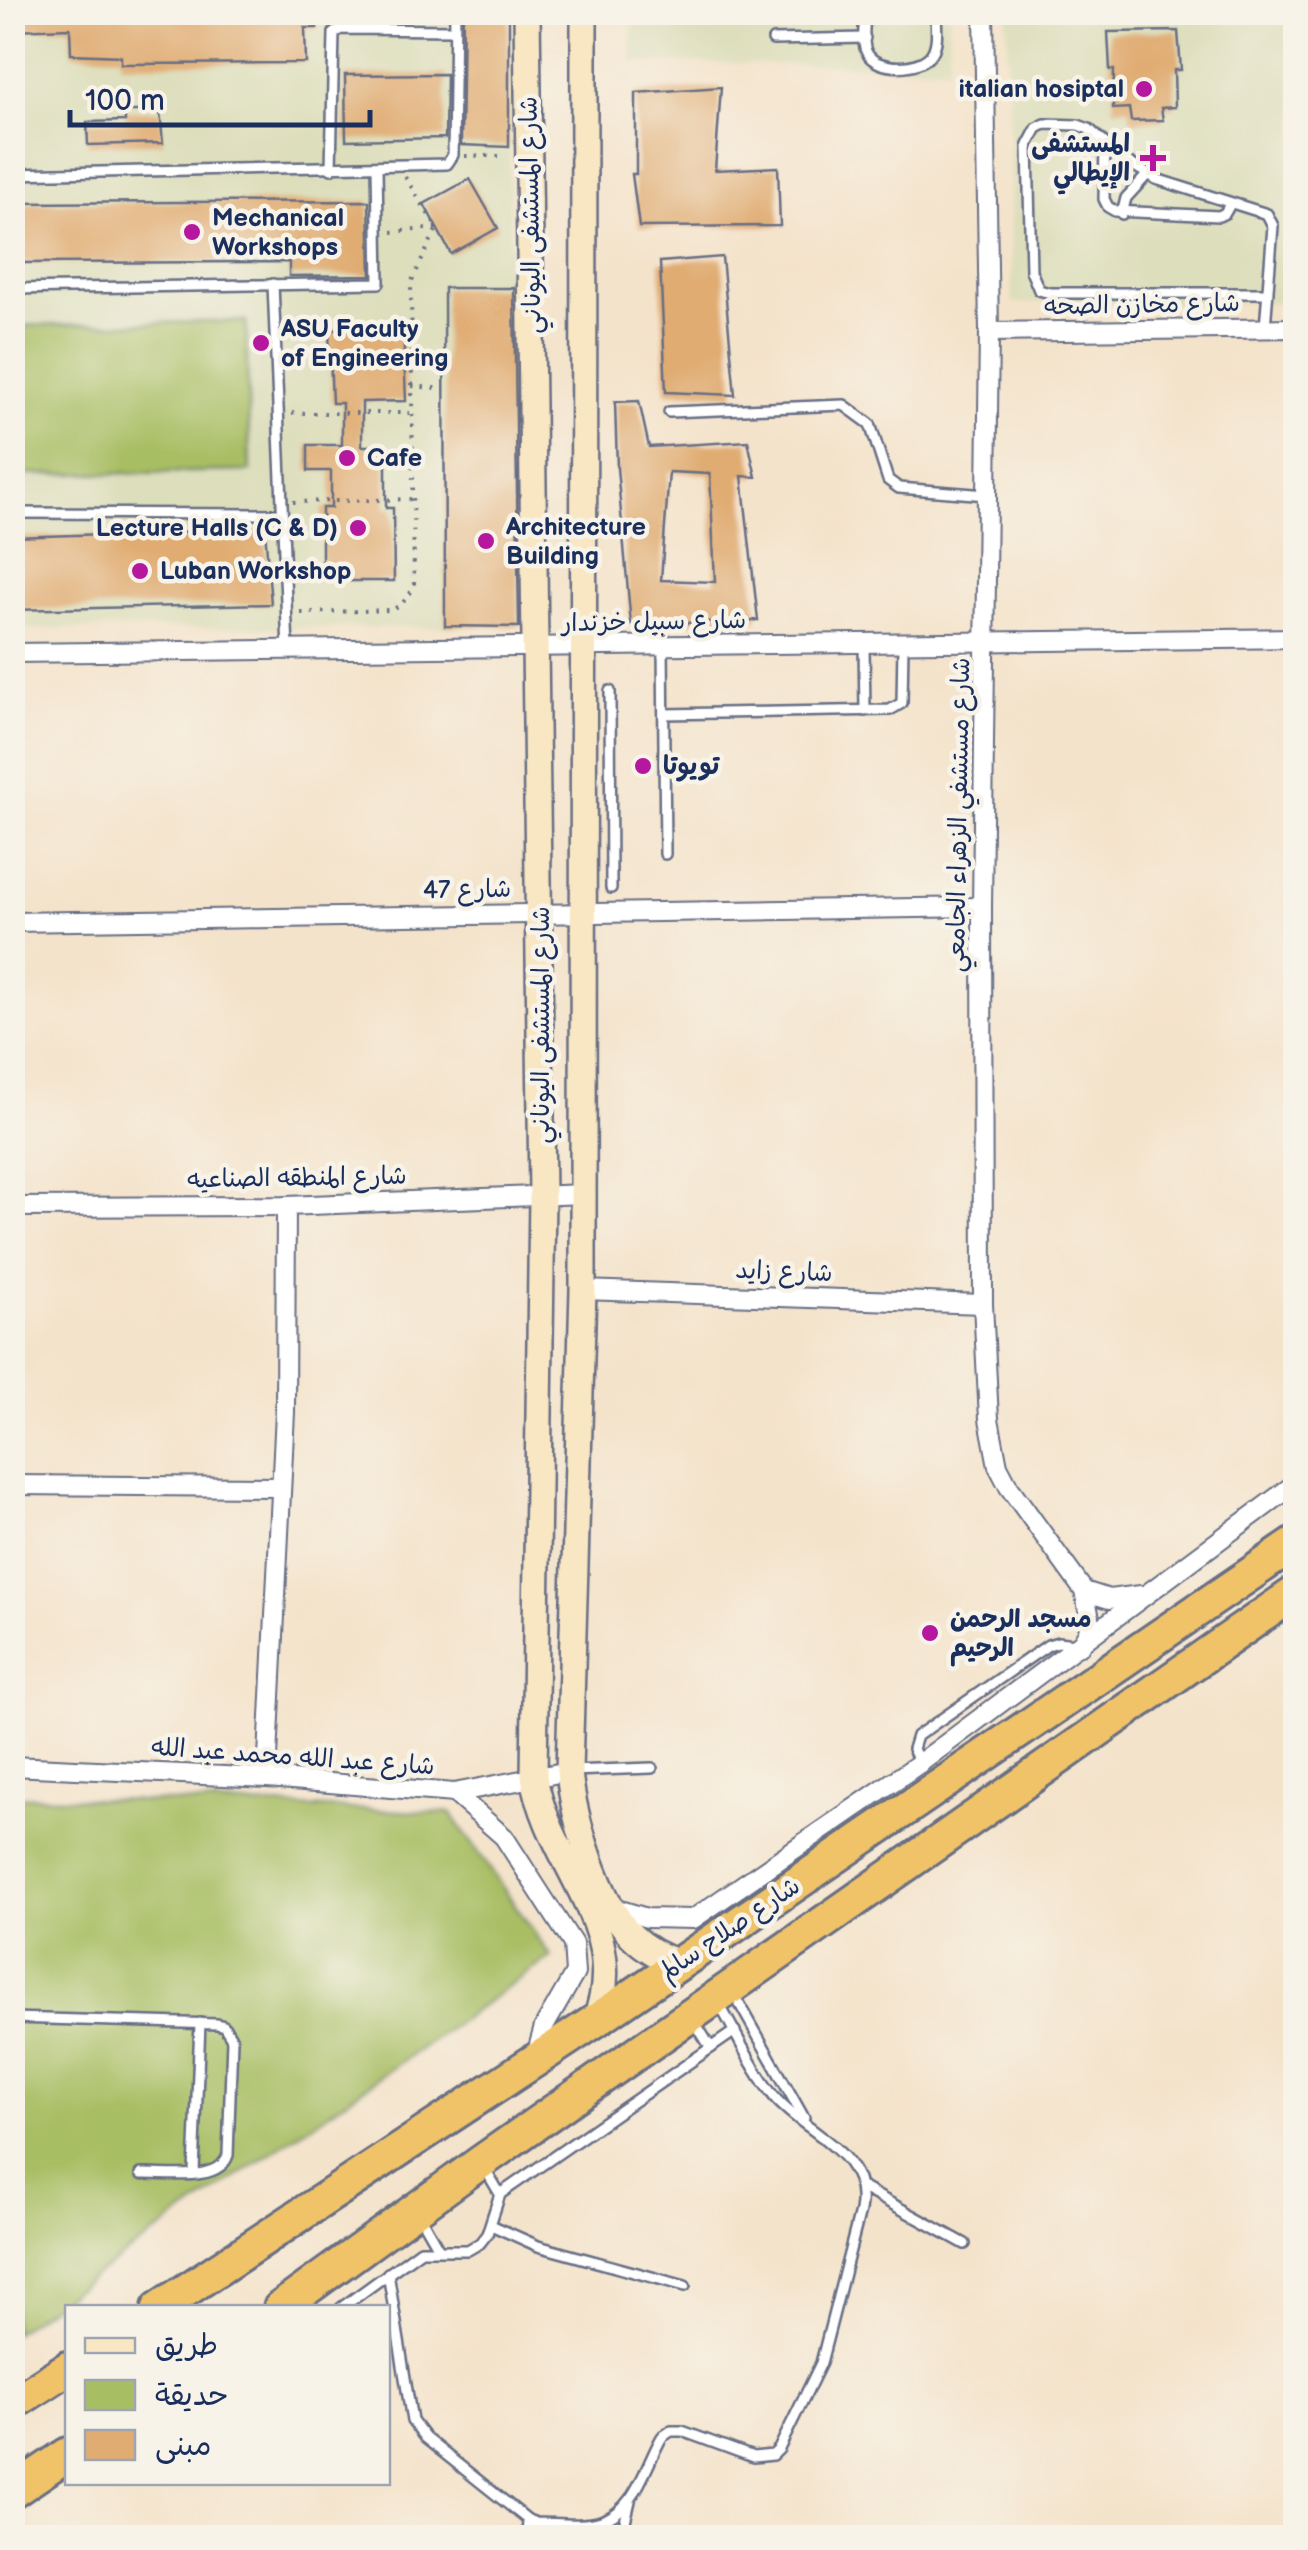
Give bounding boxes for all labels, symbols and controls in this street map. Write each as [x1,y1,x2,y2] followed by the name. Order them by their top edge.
[70,65,370,127] scale bar
[959,74,1124,105] place label: italian hosiptal
[1133,78,1155,100] marker: italian hosiptal
[85,83,165,119] text: 100 m
[513,96,554,334] street label: شارع المستشفى اليوناني
[1031,129,1130,195] place label: المستشفى الإيطالي
[1140,145,1166,171] marker: المستشفى الإيطالي
[212,203,344,263] place label: Mechanical Workshops
[181,221,203,243] marker: Mechanical Workshops
[1044,288,1240,323] street label: شارع مخازن الصحه
[280,314,448,374] place label: ASU Faculty of Engineering
[250,332,272,354] marker: ASU Faculty of Engineering
[367,443,422,474] place label: Cafe
[336,447,358,469] marker: Cafe
[505,512,646,572] place label: Architecture Building
[96,513,338,544] place label: Lecture Halls (C & D)
[347,517,369,539] marker: Lecture Halls (C & D)
[475,530,497,552] marker: Architecture Building
[160,556,351,587] place label: Luban Workshop
[129,560,151,582] marker: Luban Workshop
[560,605,746,640] street label: شارع سبيل خزندار
[941,657,982,973] street label: شارع مستشفي الزهراء الجامعي
[663,751,720,782] place label: تويوتا
[632,755,654,777] marker: تويوتا
[423,874,511,907] street label: شارع 47
[526,906,562,1144] street label: شارع المستشفى اليوناني
[187,1161,407,1196] street label: شارع المنطقه الصناعيه
[735,1255,833,1290] street label: شارع زايد
[950,1604,1092,1667] place label: مسجد الرحمن الرحيم
[919,1622,941,1644] marker: مسجد الرحمن الرحيم
[150,1732,436,1783] street label: شارع عبد الله محمد عبد الله
[654,1871,808,1990] street label: شارع صلاح سالم
[65,2305,390,2485] legend
[155,2328,218,2364] text: طريق
[155,2378,229,2414] text: حديقة
[155,2428,211,2464] text: مبنى

